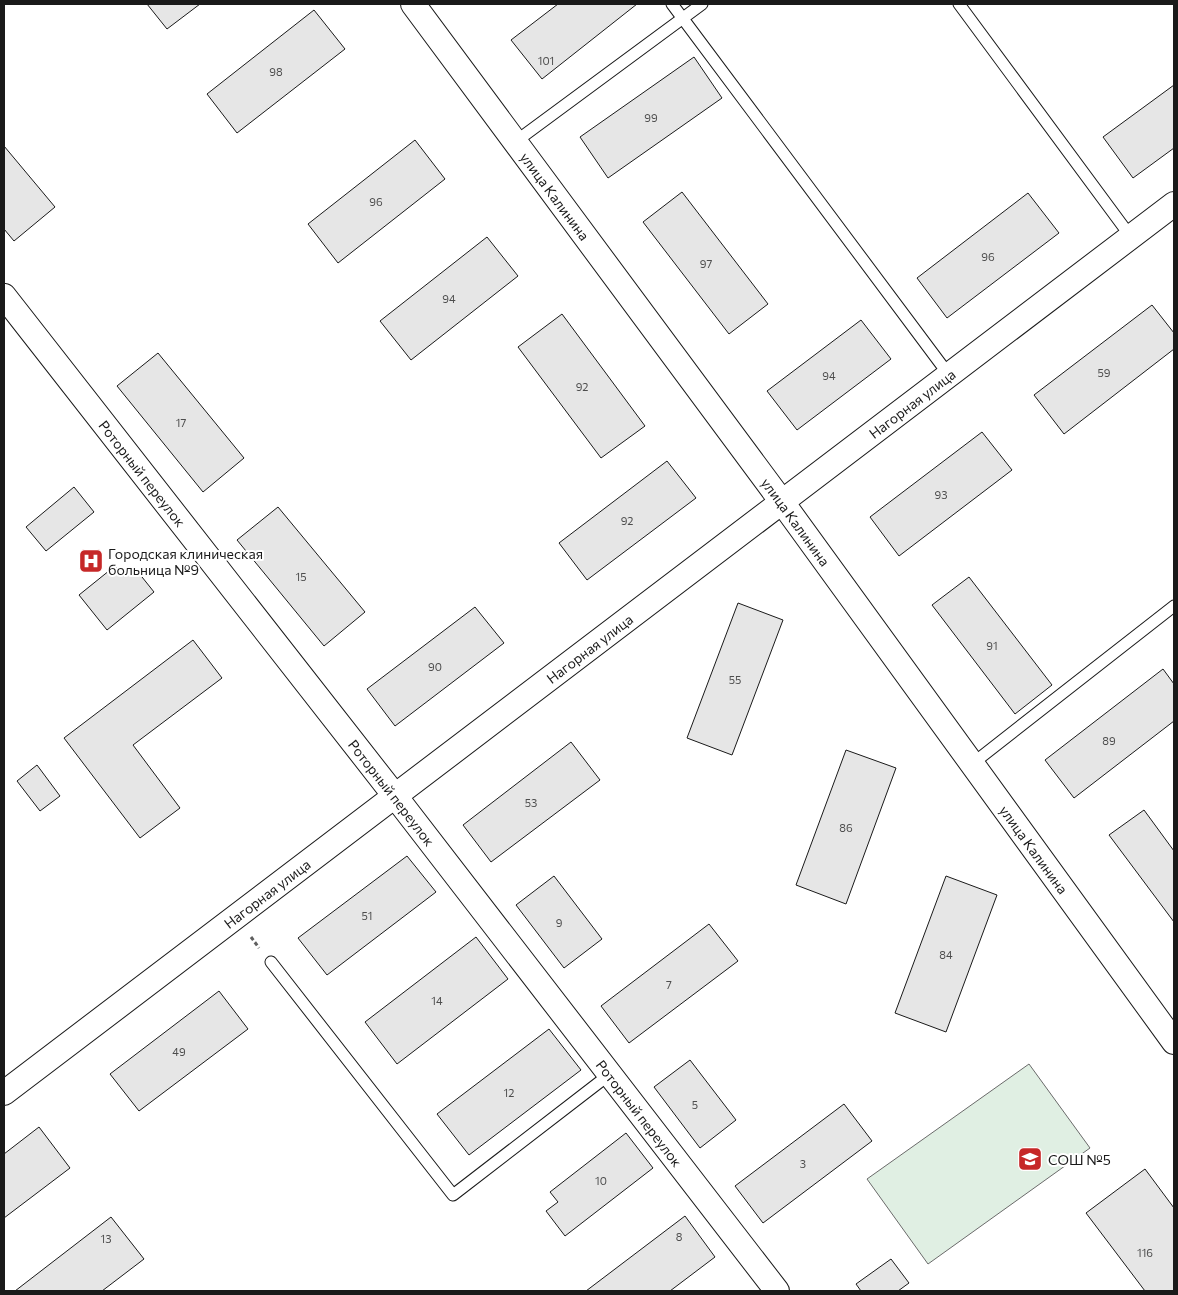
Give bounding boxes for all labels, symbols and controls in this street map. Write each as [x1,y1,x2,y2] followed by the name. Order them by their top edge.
[538,54,554,67] house number: 101
[269,65,283,78] house number: 98
[644,111,658,124] house number: 99
[517,149,593,243] street label: улица Калинина
[369,195,383,208] house number: 96
[981,250,995,263] house number: 96
[700,257,712,270] house number: 97
[442,292,456,305] house number: 94
[865,365,958,442] street label: Нагорная улица
[1098,366,1111,379] house number: 59
[822,369,836,382] house number: 94
[576,380,588,393] house number: 92
[176,416,186,429] house number: 17
[96,417,190,530] street label: Роторный переулок
[758,474,834,569] street label: улица Калинина
[935,488,947,501] house number: 93
[621,514,633,527] house number: 92
[108,545,263,578] place label: Городская клиническая больница №9
[78,548,104,574] hospital icon: Городская клиническая больница №9
[295,570,307,583] house number: 15
[543,610,636,687] street label: Нагорная улица
[986,639,998,652] house number: 91
[428,660,442,673] house number: 90
[729,673,741,686] house number: 55
[1102,734,1116,747] house number: 89
[345,736,439,849] street label: Роторный переулок
[525,796,537,809] house number: 53
[996,802,1072,897] street label: улица Калинина
[839,821,853,834] house number: 86
[220,855,313,932] street label: Нагорная улица
[361,909,373,922] house number: 51
[556,916,563,929] house number: 9
[939,948,953,961] house number: 84
[666,978,672,991] house number: 7
[431,994,443,1007] house number: 14
[172,1045,186,1058] house number: 49
[593,1056,686,1170] street label: Роторный переулок
[504,1086,514,1099] house number: 12
[692,1098,698,1111] house number: 5
[1017,1146,1043,1172] school or university icon: СОШ №5
[1048,1151,1111,1168] place label: СОШ №5
[800,1157,806,1170] house number: 3
[595,1174,607,1187] house number: 10
[676,1230,683,1243] house number: 8
[101,1232,111,1245] house number: 13
[1137,1246,1153,1259] house number: 116

